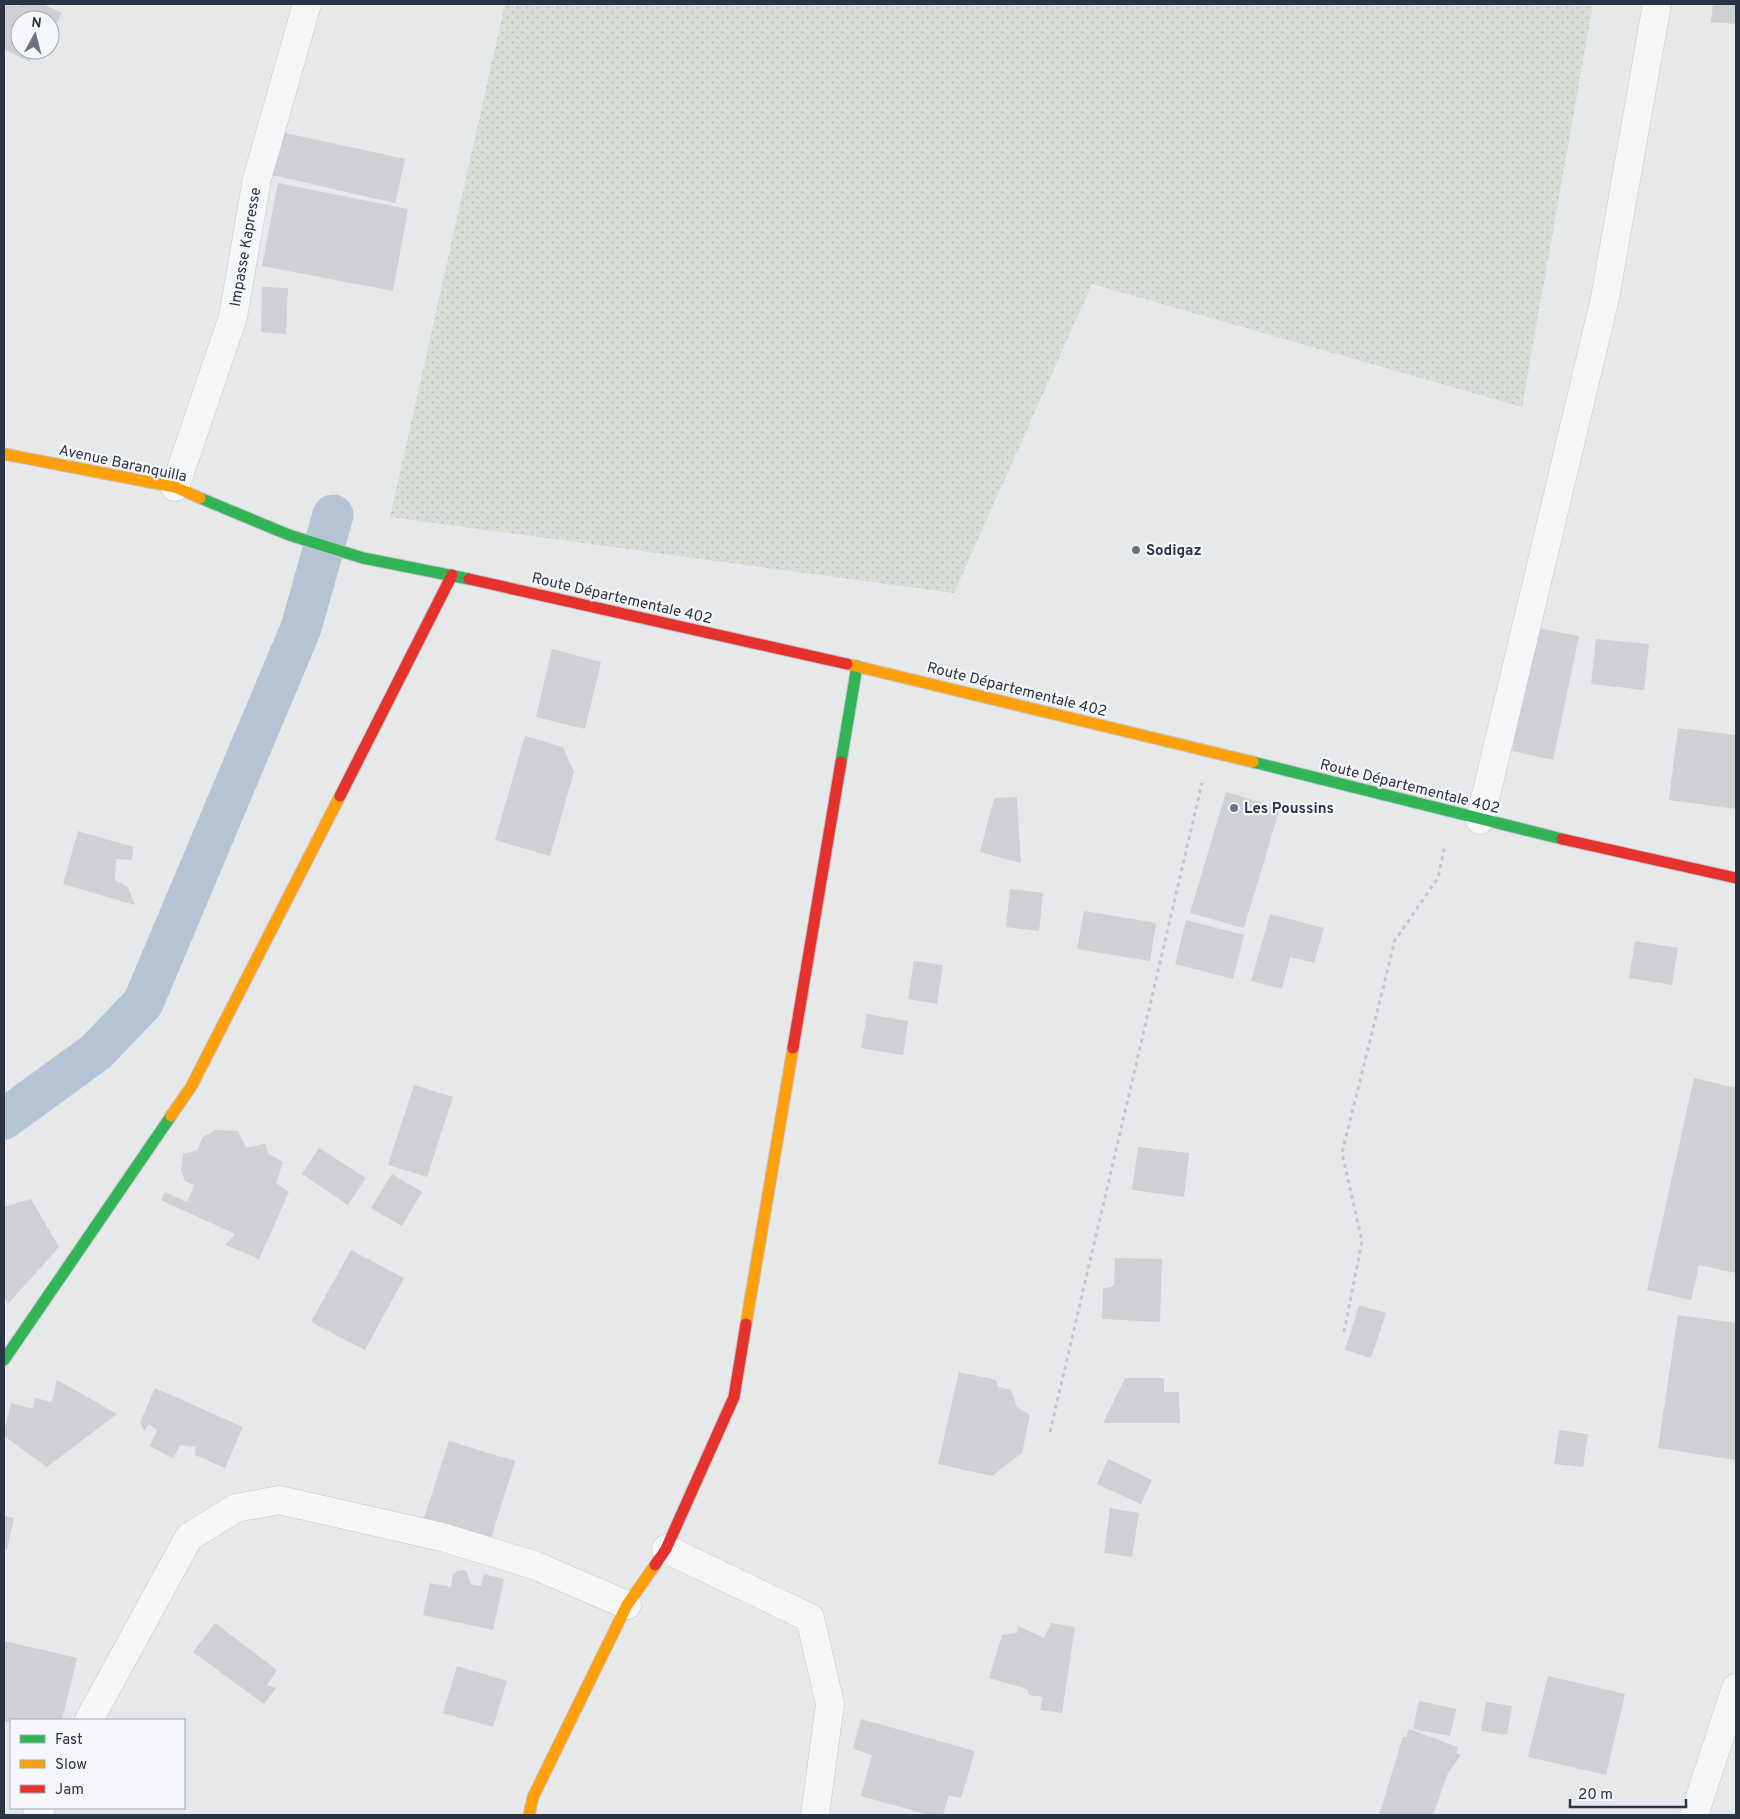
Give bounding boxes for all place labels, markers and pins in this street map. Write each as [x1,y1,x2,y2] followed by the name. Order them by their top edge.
[1146,542,1202,561] place label: Sodigaz
[1130,544,1142,556] marker: Sodigaz
[1244,800,1334,819] place label: Les Poussins
[1228,802,1240,814] marker: Les Poussins

